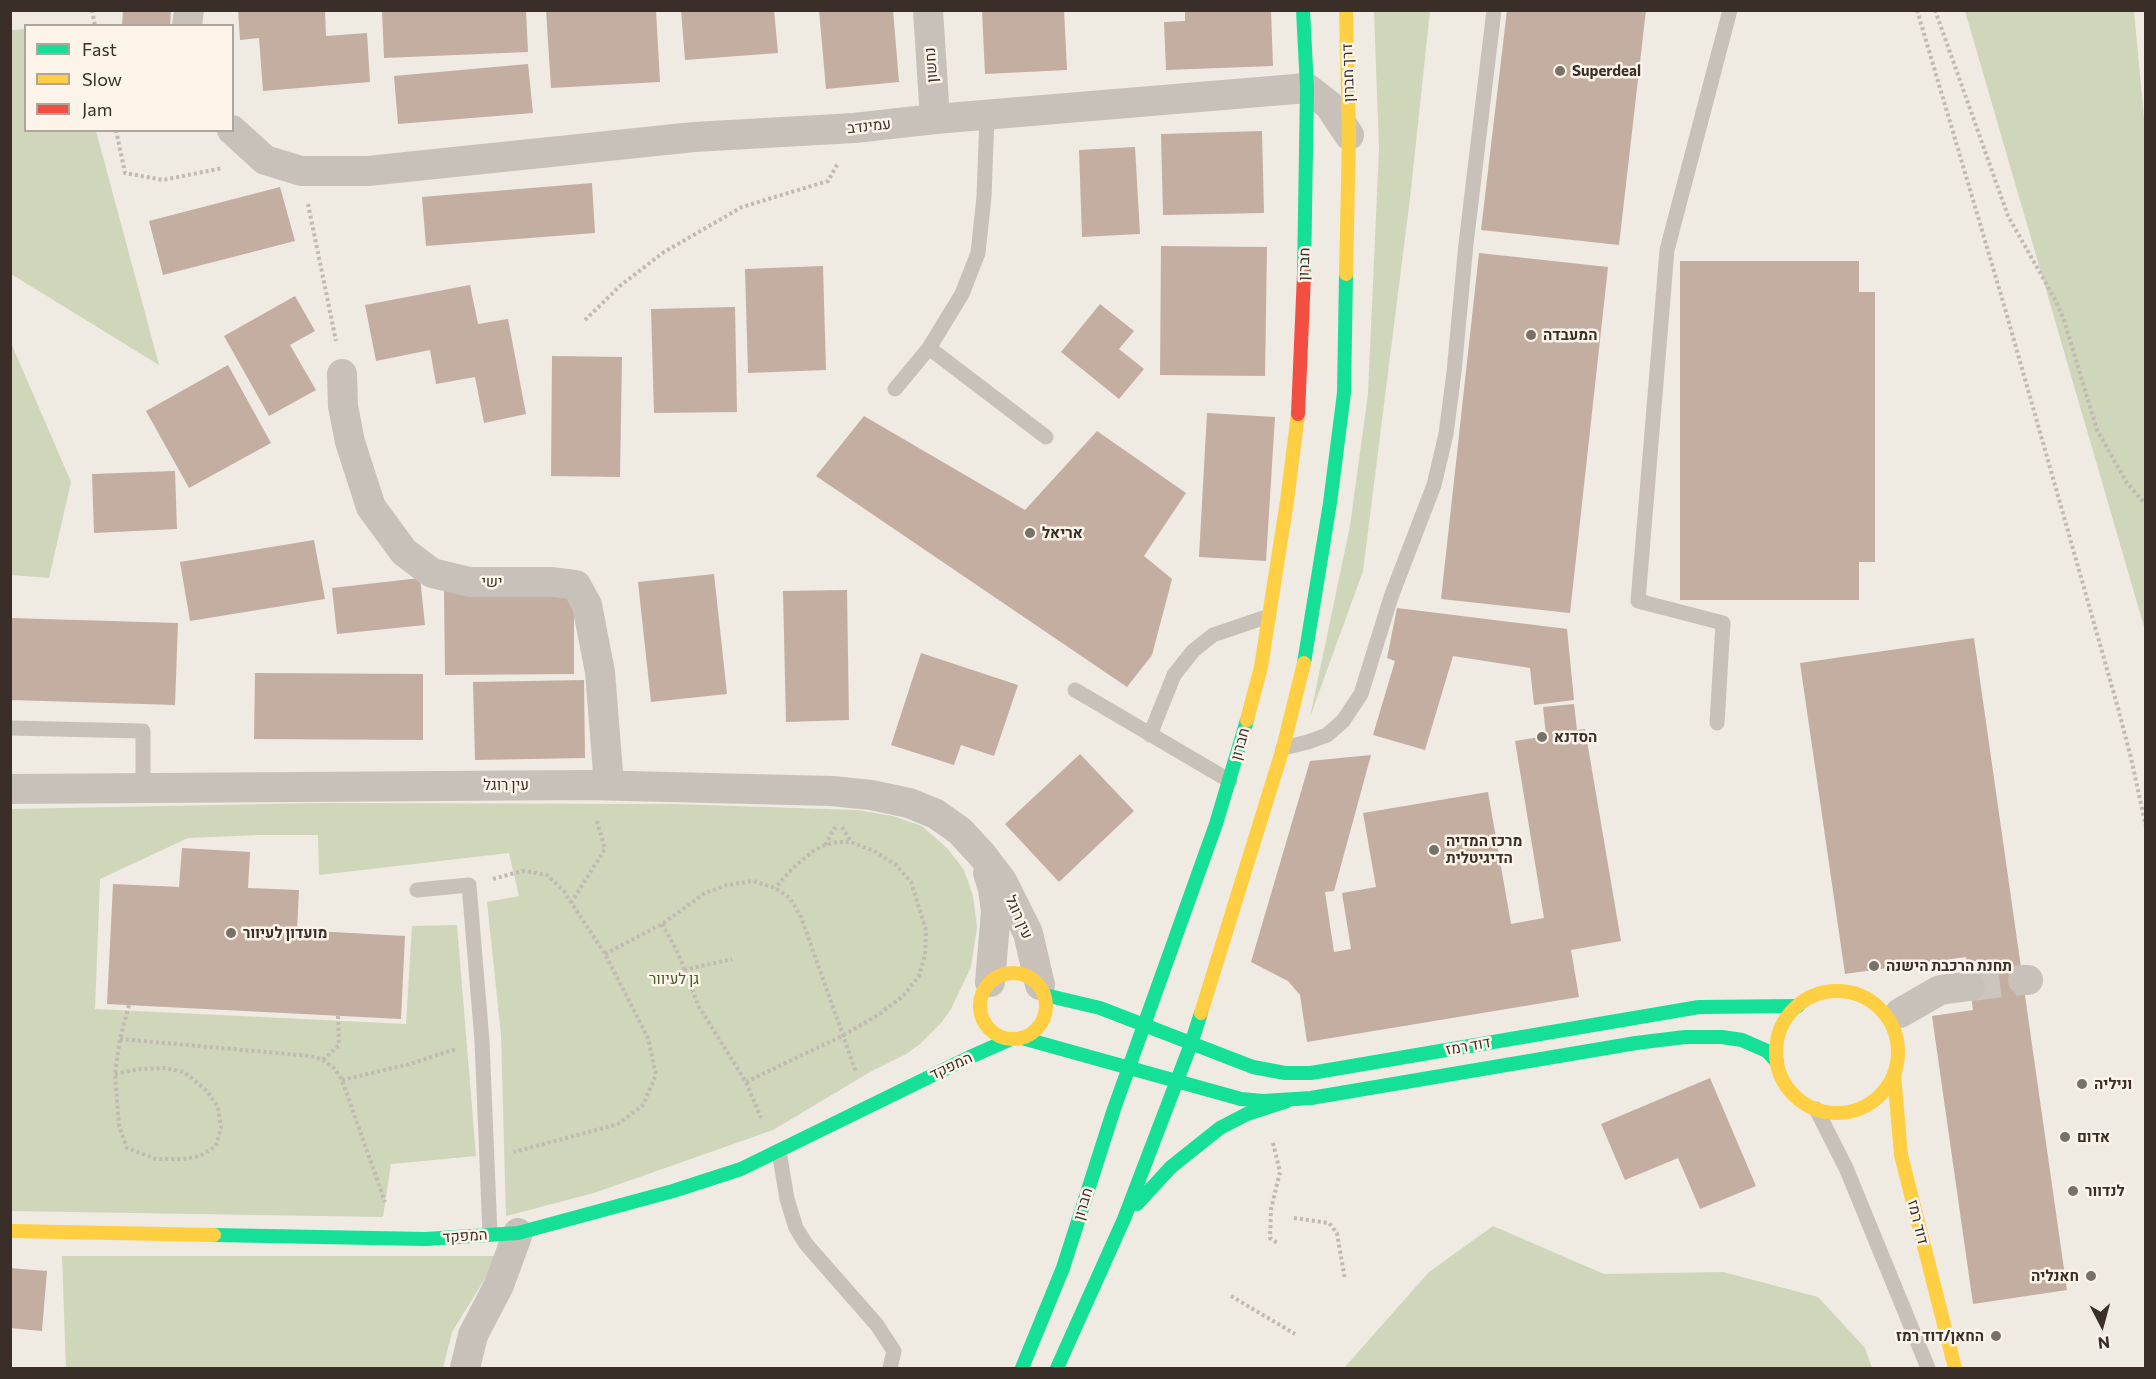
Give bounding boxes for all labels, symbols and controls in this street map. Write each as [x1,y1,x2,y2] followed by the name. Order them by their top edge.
[24,24,234,132] legend
[82,38,117,60] text: Fast
[1338,43,1358,103] street label: דרך חברון
[921,47,941,83] street label: נחשון
[1572,62,1641,80] place label: Superdeal
[1553,64,1567,78] marker: Superdeal
[82,68,122,90] text: Slow
[82,98,112,120] text: Jam
[846,115,892,137] street label: עמינדב
[1294,247,1314,281] street label: חברון
[1543,326,1597,344] place label: המעבדה
[1524,328,1538,342] marker: המעבדה
[1042,524,1083,542] place label: אריאל
[1023,526,1037,540] marker: אריאל
[482,573,502,591] street label: ישי
[1227,726,1253,762] street label: חברון
[1554,728,1597,746] place label: הסדנא
[1535,730,1549,744] marker: הסדנא
[483,776,529,794] street label: עין רוגל
[1446,832,1522,867] place label: מרכז המדיה הדיגיטלית
[1427,843,1441,857] marker: מרכז המדיה הדיגיטלית
[1001,892,1037,942] street label: עין רוגל
[243,924,327,942] place label: מועדון לעיוור
[224,926,238,940] marker: מועדון לעיוור
[1886,957,2012,975] place label: תחנת הרכבת הישנה
[1867,959,1881,973] marker: תחנת הרכבת הישנה
[649,970,699,988] park label: גן לעיוור
[1444,1033,1492,1059] street label: דוד רמז
[927,1048,975,1084] street label: המפקד
[2094,1075,2132,1093] place label: וניליה
[2075,1077,2089,1091] marker: וניליה
[2077,1128,2110,1146] place label: אדום
[2058,1130,2072,1144] marker: אדום
[2085,1182,2125,1200] place label: לנדוור
[2066,1184,2080,1198] marker: לנדוור
[1070,1186,1096,1222] street label: חברון
[1904,1198,1932,1246] street label: דוד רמז
[442,1225,488,1247] street label: המפקד
[2031,1267,2079,1285] place label: חאנליה
[2084,1269,2098,1283] marker: חאנליה
[2072,1295,2132,1355] north arrow
[1896,1327,1984,1345] place label: החאן/דוד רמז
[1989,1329,2003,1343] marker: החאן/דוד רמז
[2097,1333,2111,1353] text: N

